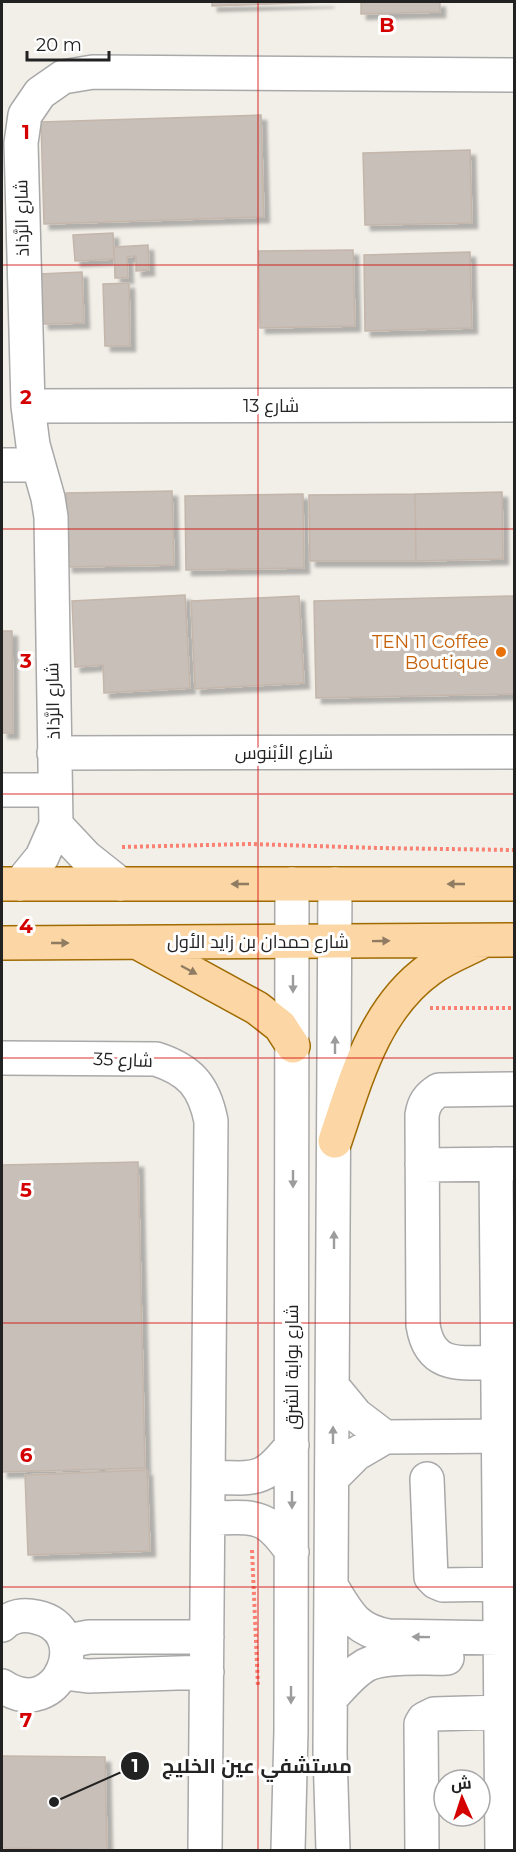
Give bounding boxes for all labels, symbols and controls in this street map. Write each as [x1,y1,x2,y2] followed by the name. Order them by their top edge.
[379,13,395,37] text: B
[27,24,110,62] scale bar
[36,34,82,56] text: 20 m
[22,120,30,144] text: 1
[10,179,35,257] street label: شارع الرَّذاذ
[20,385,32,409] text: 2
[243,395,299,418] street label: شارع 13
[372,631,489,674] place label: TEN 11 Coffee Boutique
[494,645,508,659] marker: TEN 11 Coffee Boutique
[19,649,32,673] text: 3
[41,662,66,740] street label: شارع الرَّذاذ
[235,742,333,765] street label: شارع الأبْنوس
[231,879,250,889] one-way arrow
[447,879,466,889] one-way arrow
[19,914,33,938] text: 4
[167,931,349,954] street label: شارع حمدان بن زايد الأول
[371,936,390,946] one-way arrow
[50,938,69,948] one-way arrow
[181,965,198,975] one-way arrow
[288,975,298,994] one-way arrow
[330,1036,340,1055] one-way arrow
[93,1048,153,1073] street label: شارع 35
[288,1170,298,1189] one-way arrow
[20,1178,32,1202] text: 5
[329,1231,339,1250] one-way arrow
[281,1304,304,1430] street label: شارع بوابة الشرق
[328,1426,338,1445] one-way arrow
[20,1443,33,1467] text: 6
[287,1491,297,1510] one-way arrow
[411,1632,430,1642] one-way arrow
[286,1686,296,1705] one-way arrow
[20,1708,32,1732] text: 7
[120,1747,364,1785] callout: مستشفي عين الخليج
[162,1754,352,1782] text: مستشفي عين الخليج
[131,1755,139,1777] text: 1
[432,1768,492,1828] north arrow
[450,1773,472,1794] text: ش

